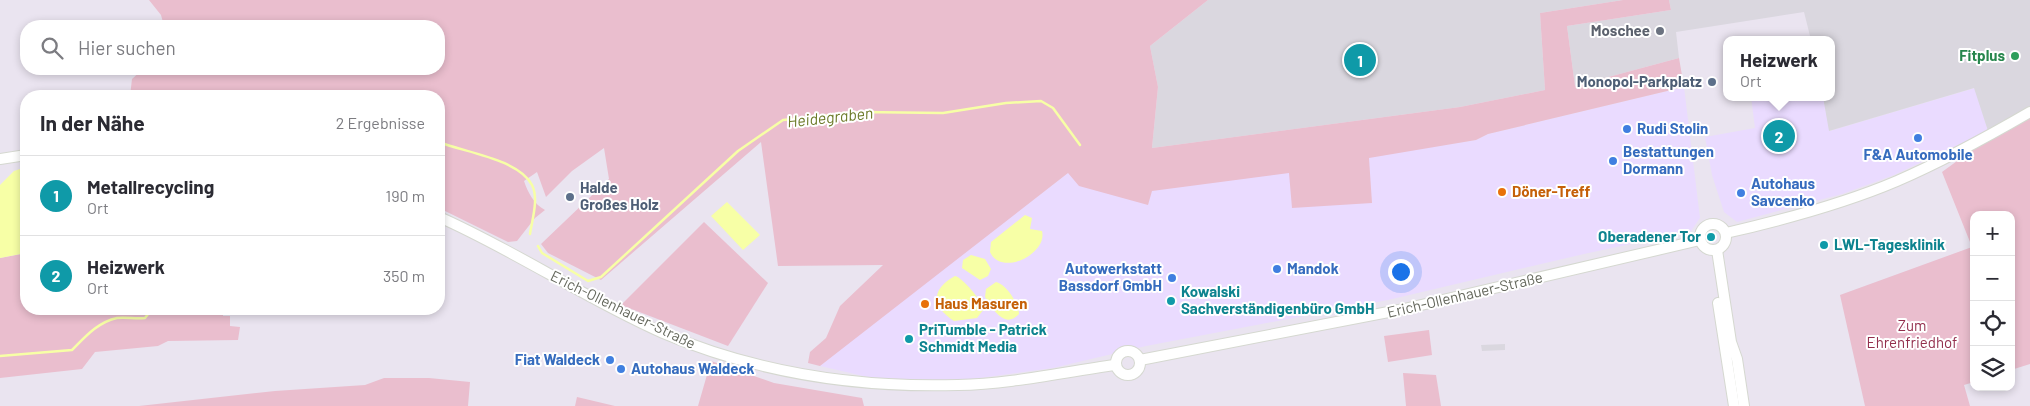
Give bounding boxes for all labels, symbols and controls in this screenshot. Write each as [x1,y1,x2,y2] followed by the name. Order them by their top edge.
[20,20,445,75] search box
[1591,21,1650,39] place label: Moschee
[1654,25,1666,37] marker: Moschee
[38,34,66,62] icon: search
[78,36,176,59] text: Hier suchen
[1723,36,1835,101] popup
[1344,41,1376,79] pin: 1
[1959,46,2005,64] place label: Fitplus
[1740,48,1818,71] text: Heizwerk
[2009,50,2021,62] marker: Fitplus
[1740,71,1762,90] text: Ort
[1577,72,1702,90] place label: Monopol-Parkplatz
[1706,76,1718,88] marker: Monopol-Parkplatz
[786,103,874,130] water label: Heidegraben
[40,110,145,135] text: In der Nähe
[336,113,425,132] text: 2 Ergebnisse
[1763,117,1795,155] pin: 2
[1637,119,1708,137] place label: Rudi Stolin
[1621,123,1633,135] marker: Rudi Stolin
[1912,132,1924,144] marker: F&A Automobile
[1623,142,1714,177] place label: Bestattungen Dormann
[1863,145,1973,163] place label: F&A Automobile
[1607,155,1619,167] marker: Bestattungen Dormann
[1751,174,1815,209] place label: Autohaus Savcenko
[87,175,214,198] text: Metallrecycling
[580,178,659,213] place label: Halde Großes Holz
[1512,182,1590,200] place label: Döner-Treff
[53,186,59,205] text: 1
[386,186,425,205] text: 190 m
[1496,186,1508,198] marker: Döner-Treff
[1735,187,1747,199] marker: Autohaus Savcenko
[564,191,576,203] marker: Halde Großes Holz
[87,198,109,217] text: Ort
[1970,211,2015,391] map controls
[1970,211,2015,256] button: +
[1598,227,1701,245] place label: Oberadener Tor
[1705,231,1717,243] marker: Oberadener Tor
[1834,235,1945,253] place label: LWL-Tagesklinik
[1818,239,1830,251] marker: LWL-Tagesklinik
[87,255,165,278] text: Heizwerk
[1970,256,2015,301] button: −
[1059,259,1162,294] place label: Autowerkstatt Bassdorf GmbH
[1287,259,1339,277] place label: Mandok
[1388,259,1414,285] your location
[1271,263,1283,275] marker: Mandok
[52,266,60,285] text: 2
[383,266,425,285] text: 350 m
[548,266,699,352] street label: Erich-Ollenhauer-Straße
[1385,267,1544,321] street label: Erich-Ollenhauer-Straße
[1166,272,1178,284] marker: Autowerkstatt Bassdorf GmbH
[87,278,109,297] text: Ort
[1181,282,1374,317] place label: Kowalski Sachverständigenbüro GmbH
[935,294,1027,312] place label: Haus Masuren
[1165,295,1177,307] marker: Kowalski Sachverständigenbüro GmbH
[919,298,931,310] marker: Haus Masuren
[1970,301,2015,346] button: locate
[1867,316,1957,351] park label: Zum Ehrenfriedhof
[919,320,1047,355] place label: PriTumble - Patrick Schmidt Media
[903,333,915,345] marker: PriTumble - Patrick Schmidt Media
[1970,346,2015,391] button: layers
[515,350,600,368] place label: Fiat Waldeck
[604,354,616,366] marker: Fiat Waldeck
[631,359,755,377] place label: Autohaus Waldeck
[615,363,627,375] marker: Autohaus Waldeck

